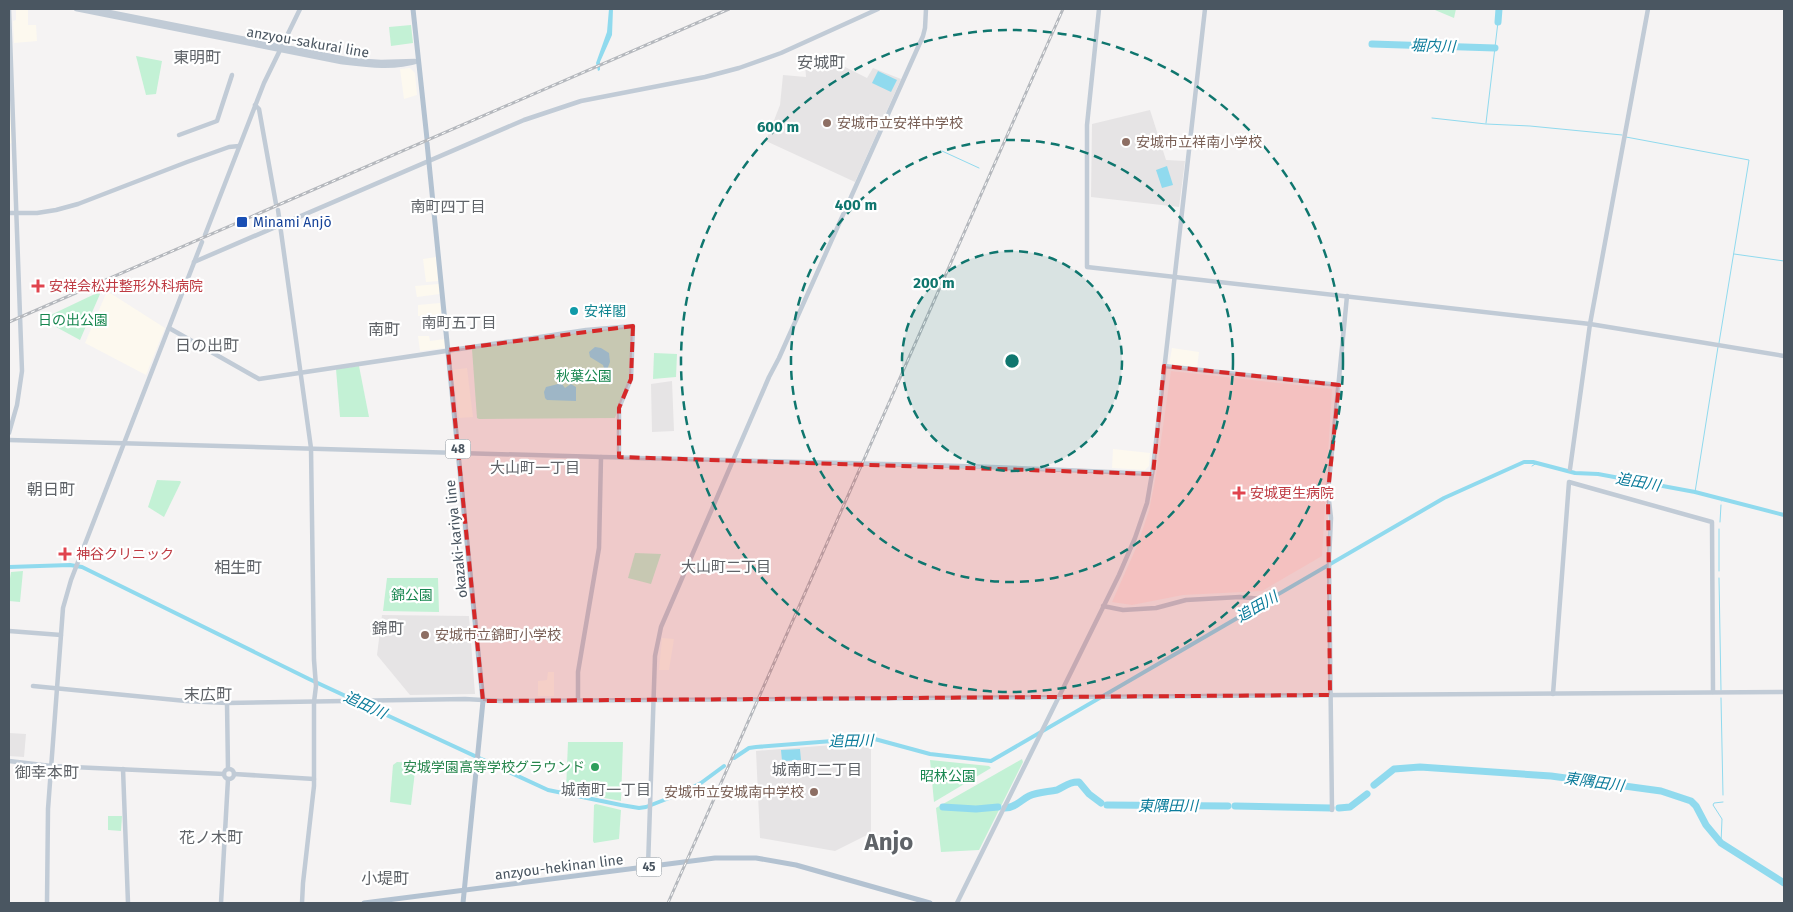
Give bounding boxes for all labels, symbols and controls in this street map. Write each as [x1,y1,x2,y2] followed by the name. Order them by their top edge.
[245,23,370,62] street label: anzyou-sakurai line
[1410,36,1458,56] water label: 堀内川
[173,48,221,67] district label: 東明町
[797,53,845,72] district label: 安城町
[837,115,963,132] place label: 安城市立安祥中学校
[821,117,833,129] marker: 安城市立安祥中学校
[757,118,799,136] text: 600 m
[1136,134,1262,151] place label: 安城市立祥南小学校
[1120,136,1132,148] marker: 安城市立祥南小学校
[835,196,877,214] text: 400 m
[410,198,486,216] district label: 南町四丁目
[253,214,332,231] place label: Minami Anjō
[235,215,249,229] marker: Minami Anjō
[913,274,955,292] text: 200 m
[49,278,203,295] place label: 安祥会松井整形外科病院
[31,279,45,293] marker: 安祥会松井整形外科病院
[584,303,626,320] place label: 安祥閣
[568,305,580,317] marker: 安祥閣
[38,312,108,329] park label: 日の出公園
[421,314,497,332] district label: 南町五丁目
[368,320,400,339] district label: 南町
[175,336,239,355] district label: 日の出町
[1003,352,1021,370] centre of rings
[556,368,612,385] park label: 秋葉公園
[446,439,470,458] road number: 48
[490,459,580,477] district label: 大山町一丁目
[1614,469,1664,495] water label: 追田川
[442,479,471,599] street label: okazaki-kariya line
[27,480,75,499] district label: 朝日町
[1250,485,1334,502] place label: 安城更生病院
[1232,486,1246,500] marker: 安城更生病院
[76,546,174,563] place label: 神谷クリニック
[58,547,72,561] marker: 神谷クリニック
[214,558,262,577] district label: 相生町
[681,558,771,576] district label: 大山町二丁目
[391,587,433,604] park label: 錦公園
[1233,587,1283,626] water label: 追田川
[372,619,404,638] district label: 錦町
[435,627,561,644] place label: 安城市立錦町小学校
[419,629,431,641] marker: 安城市立錦町小学校
[184,685,232,704] district label: 末広町
[341,687,391,724] water label: 追田川
[828,732,876,750] water label: 追田川
[403,759,585,776] place label: 安城学園高等学校グラウンド
[589,761,601,773] marker: 安城学園高等学校グラウンド
[772,761,862,779] district label: 城南町二丁目
[15,763,79,782] district label: 御幸本町
[920,768,976,785] park label: 昭林公園
[1563,769,1627,795] water label: 東隅田川
[561,781,651,799] district label: 城南町一丁目
[664,784,804,801] place label: 安城市立安城南中学校
[808,786,820,798] marker: 安城市立安城南中学校
[1138,797,1200,815] water label: 東隅田川
[179,828,243,847] district label: 花ノ木町
[864,828,913,856] district label: Anjo
[494,851,624,884] street label: anzyou-hekinan line
[636,858,662,876] road number: 45
[361,869,409,888] district label: 小堤町

